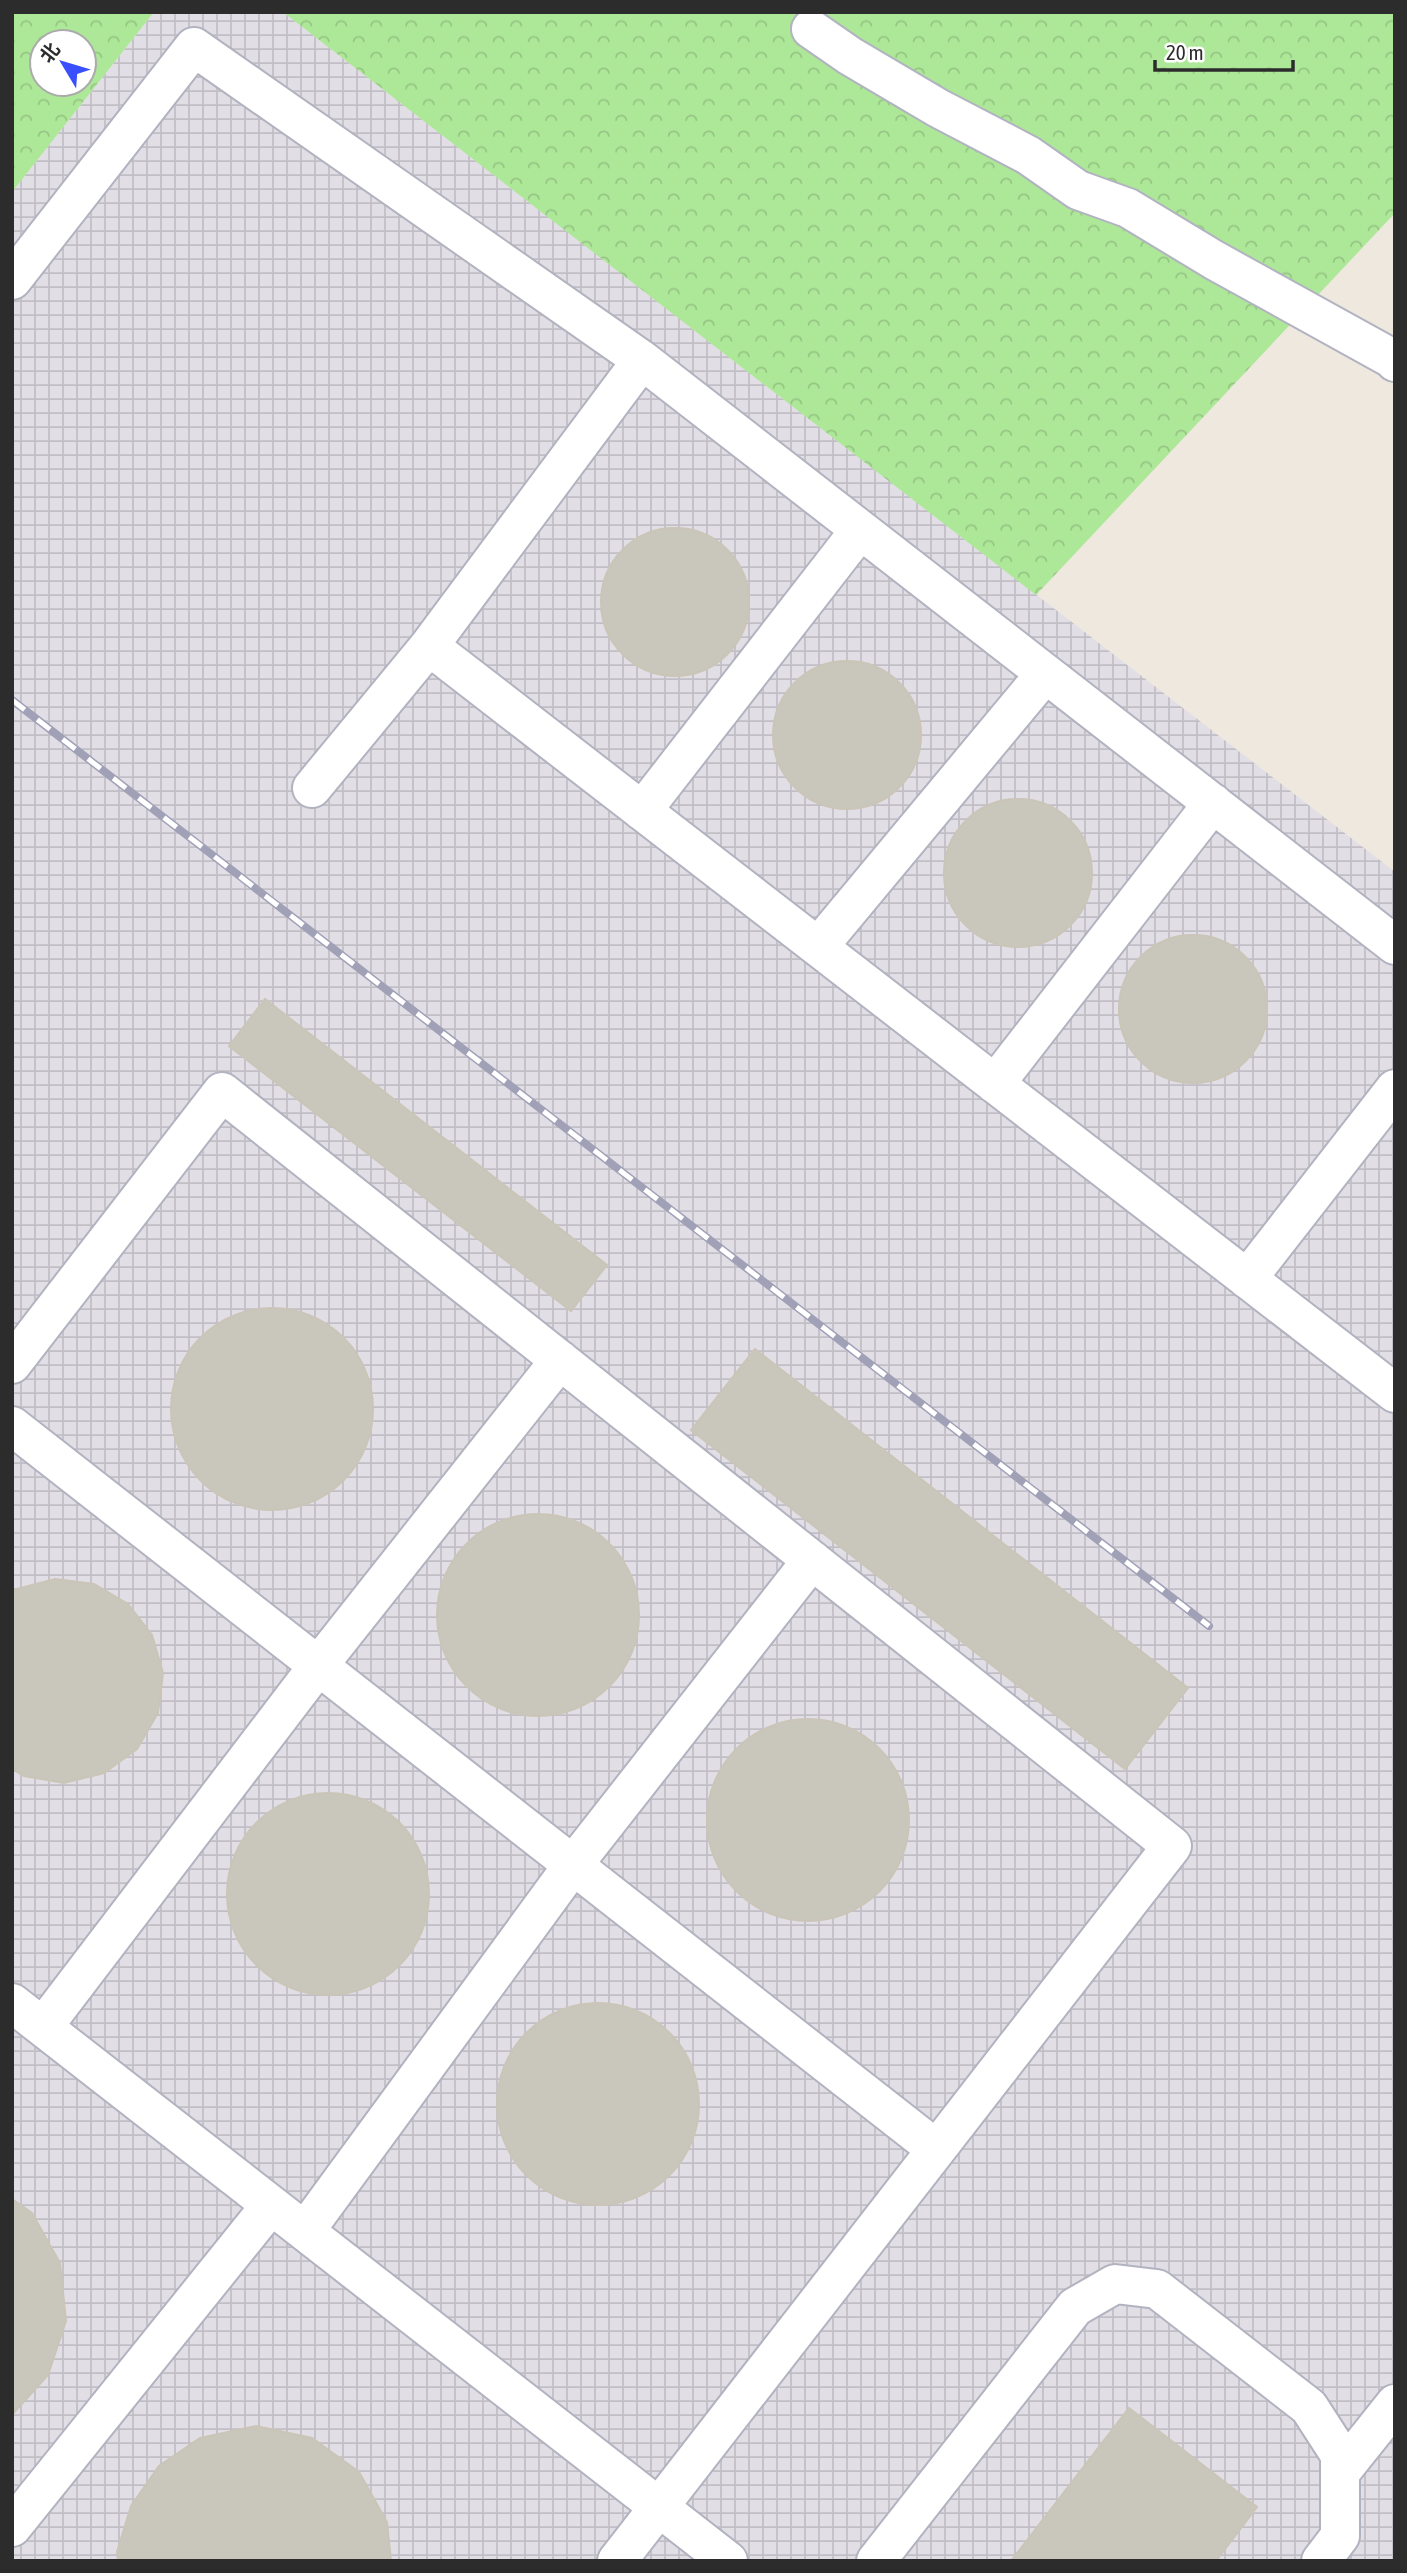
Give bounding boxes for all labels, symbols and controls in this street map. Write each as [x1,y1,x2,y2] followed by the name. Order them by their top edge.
[28,28,98,98] north arrow
[1155,28,1293,72] scale bar
[35,38,64,67] text: 北
[1166,40,1204,64] text: 20 m

